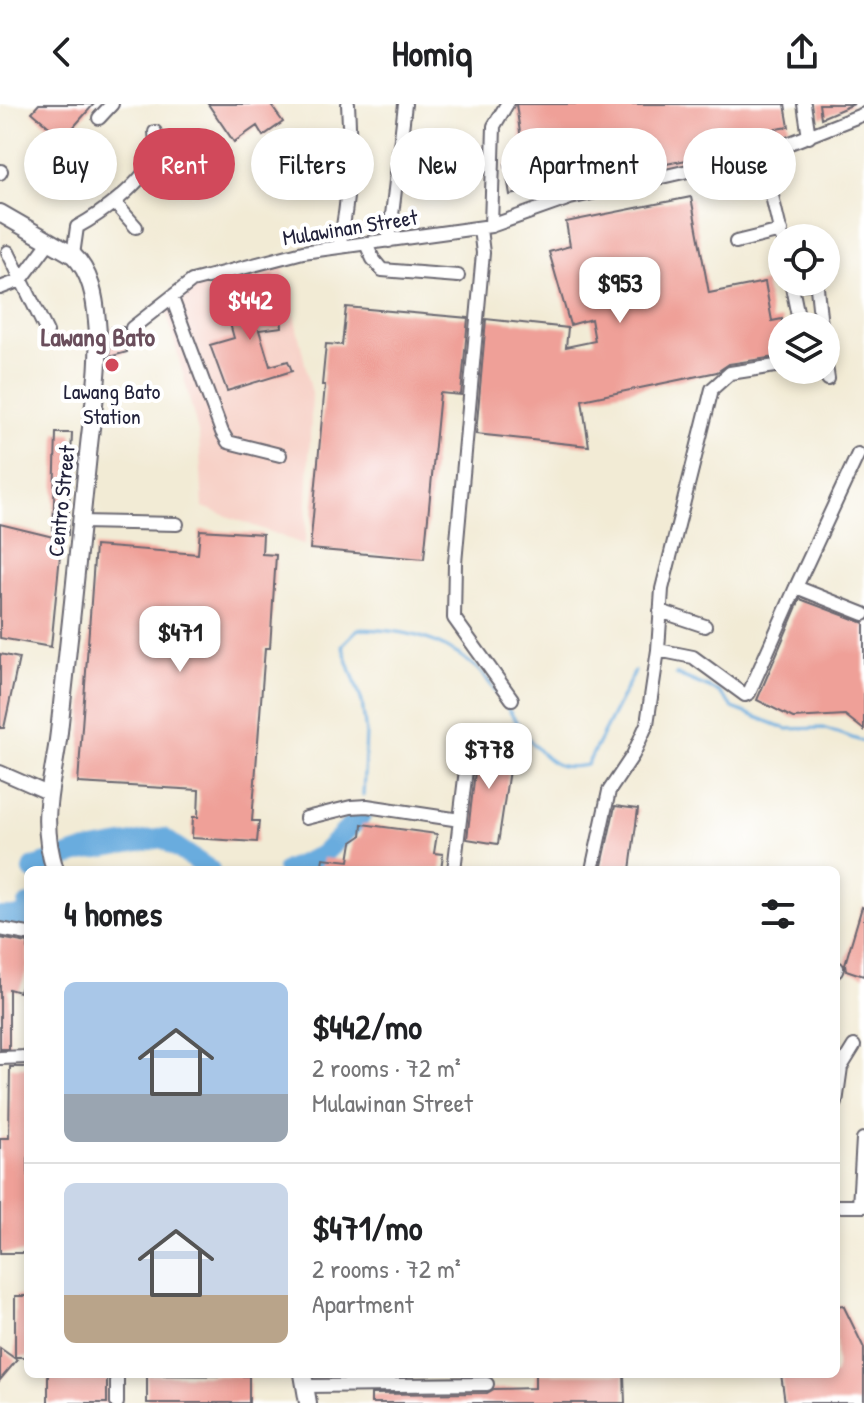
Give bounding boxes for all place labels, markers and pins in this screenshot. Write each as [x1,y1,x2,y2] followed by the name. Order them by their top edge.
[573,257,667,325] pin: $953
[203,274,297,342] pin: $442
[103,356,121,374] marker: Lawang Bato Station
[64,376,160,431] place label: Lawang Bato Station
[133,606,227,674] pin: $471
[442,723,536,791] pin: $778

